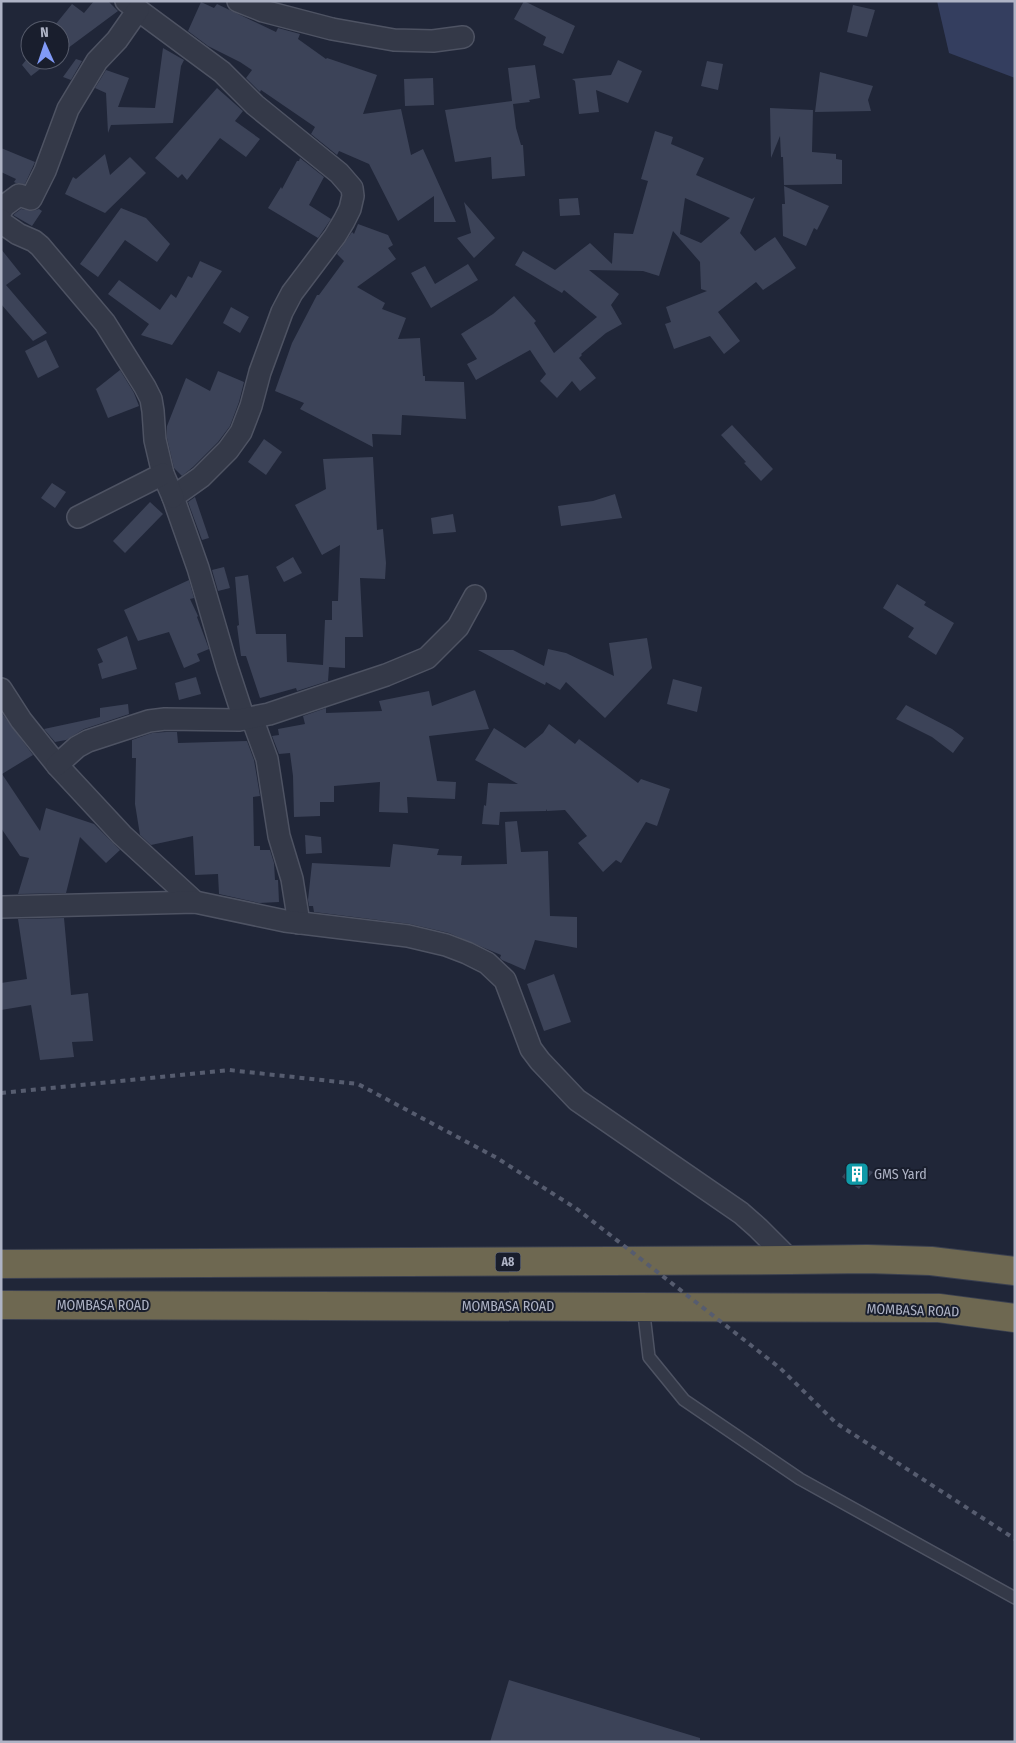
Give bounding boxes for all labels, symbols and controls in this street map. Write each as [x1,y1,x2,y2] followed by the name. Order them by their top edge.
[20,20,70,70] north arrow
[40,24,49,41] text: N
[844,1161,870,1187] building icon: GMS Yard
[874,1166,927,1183] place label: GMS Yard
[496,1252,520,1272] road number: A8
[57,1297,149,1314] street label: MOMBASA ROAD
[462,1298,554,1315] street label: MOMBASA ROAD
[866,1300,960,1321] street label: MOMBASA ROAD

